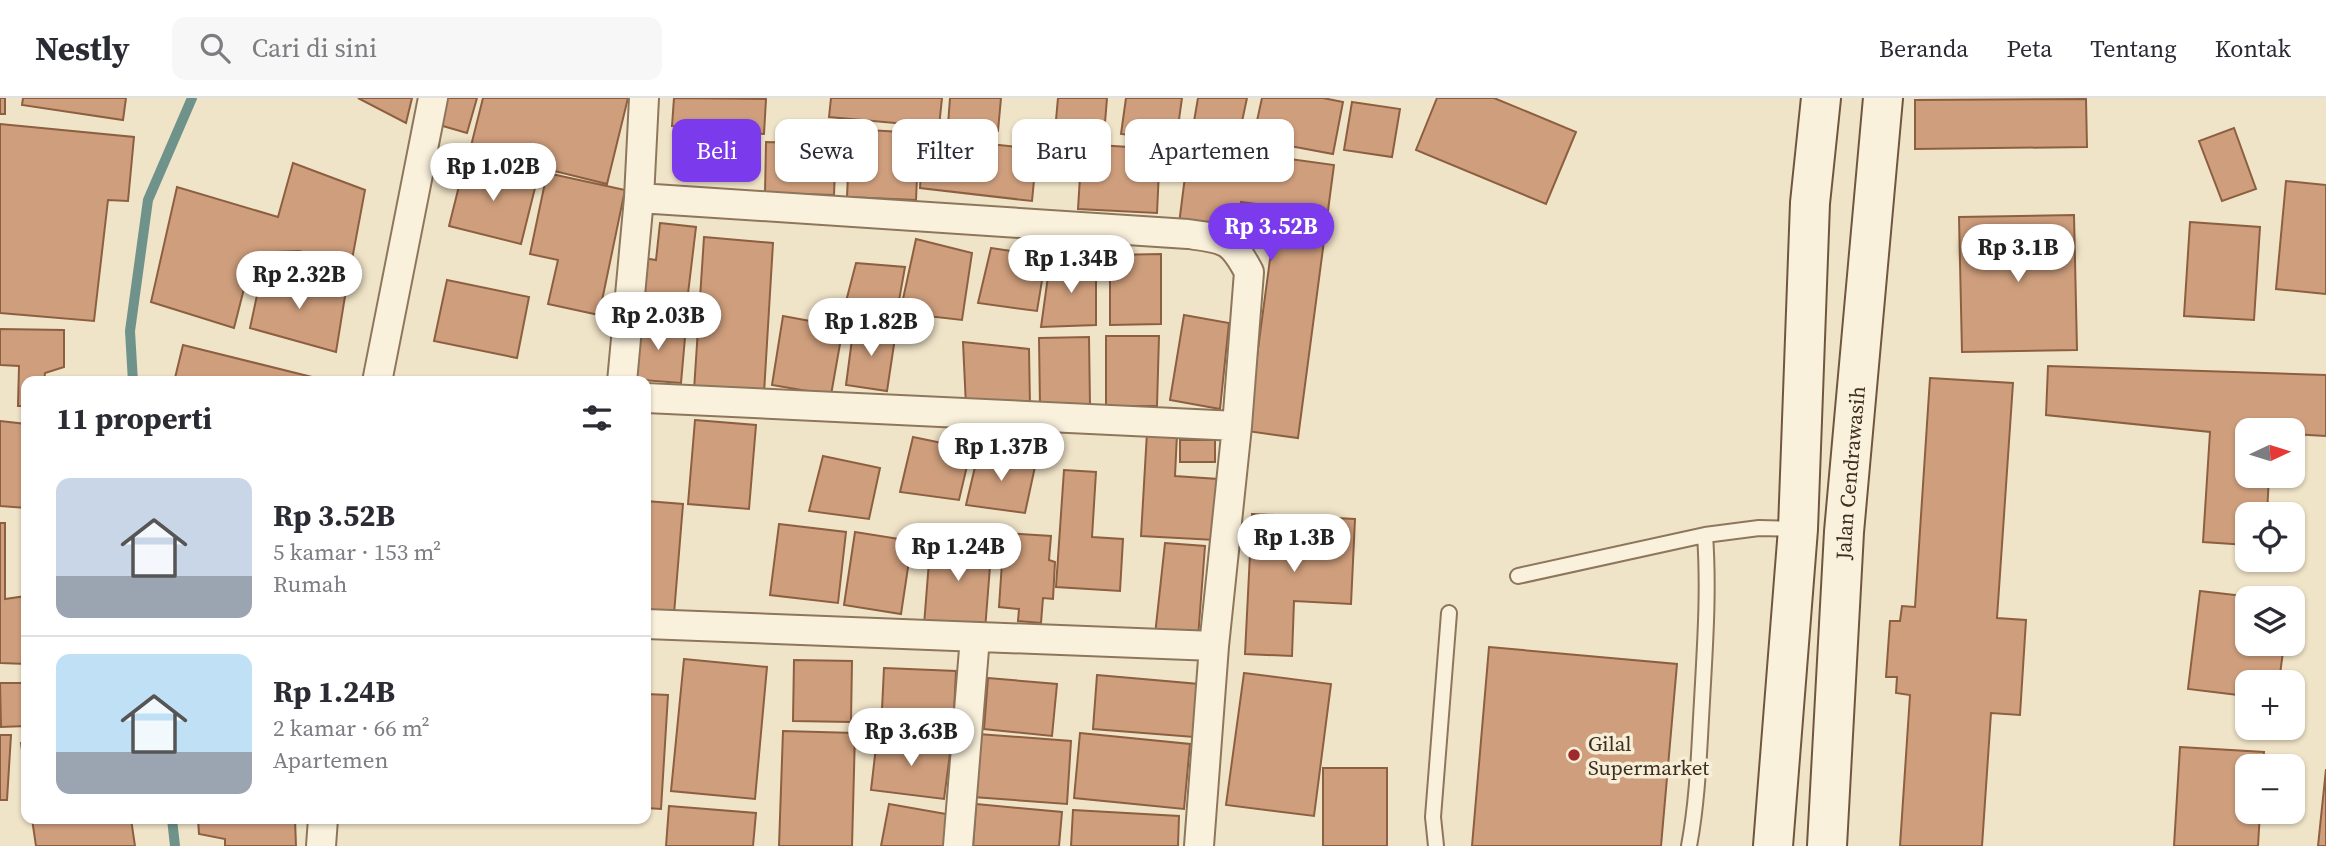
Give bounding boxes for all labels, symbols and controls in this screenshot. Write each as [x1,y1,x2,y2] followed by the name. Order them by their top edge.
[172,17,662,80] search box
[35,26,130,71] text: Nestly
[196,29,234,67] icon: search
[252,30,377,66] text: Cari di sini
[1879,32,1968,65] text: Beranda
[2006,32,2052,65] text: Peta
[2090,32,2177,65] text: Tentang
[2215,32,2291,65] text: Kontak
[672,119,761,182] chip: Beli
[775,119,878,182] chip: Sewa
[892,119,998,182] chip: Filter
[1012,119,1111,182] chip: Baru
[1125,119,1294,182] chip: Apartemen
[421,144,565,203] pin: Rp 1.02B
[446,150,540,182] text: Rp 1.02B
[1199,204,1343,263] pin: Rp 3.52B
[1224,210,1318,242] text: Rp 3.52B
[1953,225,2083,284] pin: Rp 3.1B
[1977,231,2059,263] text: Rp 3.1B
[999,236,1143,295] pin: Rp 1.34B
[1024,242,1118,274] text: Rp 1.34B
[227,252,371,311] pin: Rp 2.32B
[252,258,346,290] text: Rp 2.32B
[586,292,730,352] pin: Rp 2.03B
[611,299,705,331] text: Rp 2.03B
[799,299,943,358] pin: Rp 1.82B
[824,305,918,337] text: Rp 1.82B
[1828,385,1872,561] street label: Jalan Cendrawasih
[56,398,212,439] text: 11 properti
[578,399,616,437] icon: filters
[2235,418,2305,488] north arrow
[2235,418,2305,824] map controls
[929,424,1073,483] pin: Rp 1.37B
[954,430,1048,462] text: Rp 1.37B
[273,495,395,536] text: Rp 3.52B
[2235,502,2305,572] button: locate
[112,506,196,590] icon: home
[1229,514,1359,574] pin: Rp 1.3B
[1253,521,1335,553] text: Rp 1.3B
[886,524,1030,583] pin: Rp 1.24B
[911,530,1005,562] text: Rp 1.24B
[273,536,441,568] text: 5 kamar · 153 m²
[273,568,347,600] text: Rumah
[2235,586,2305,656] button: layers
[2235,670,2305,740] button: +
[273,671,395,712] text: Rp 1.24B
[112,682,196,766] icon: home
[839,708,983,768] pin: Rp 3.63B
[273,712,430,744] text: 2 kamar · 66 m²
[864,715,958,747] text: Rp 3.63B
[1588,729,1709,782] place label: Gilal Supermarket
[273,744,388,776] text: Apartemen
[1566,747,1582,763] marker: Gilal Supermarket
[2235,754,2305,824] button: −

